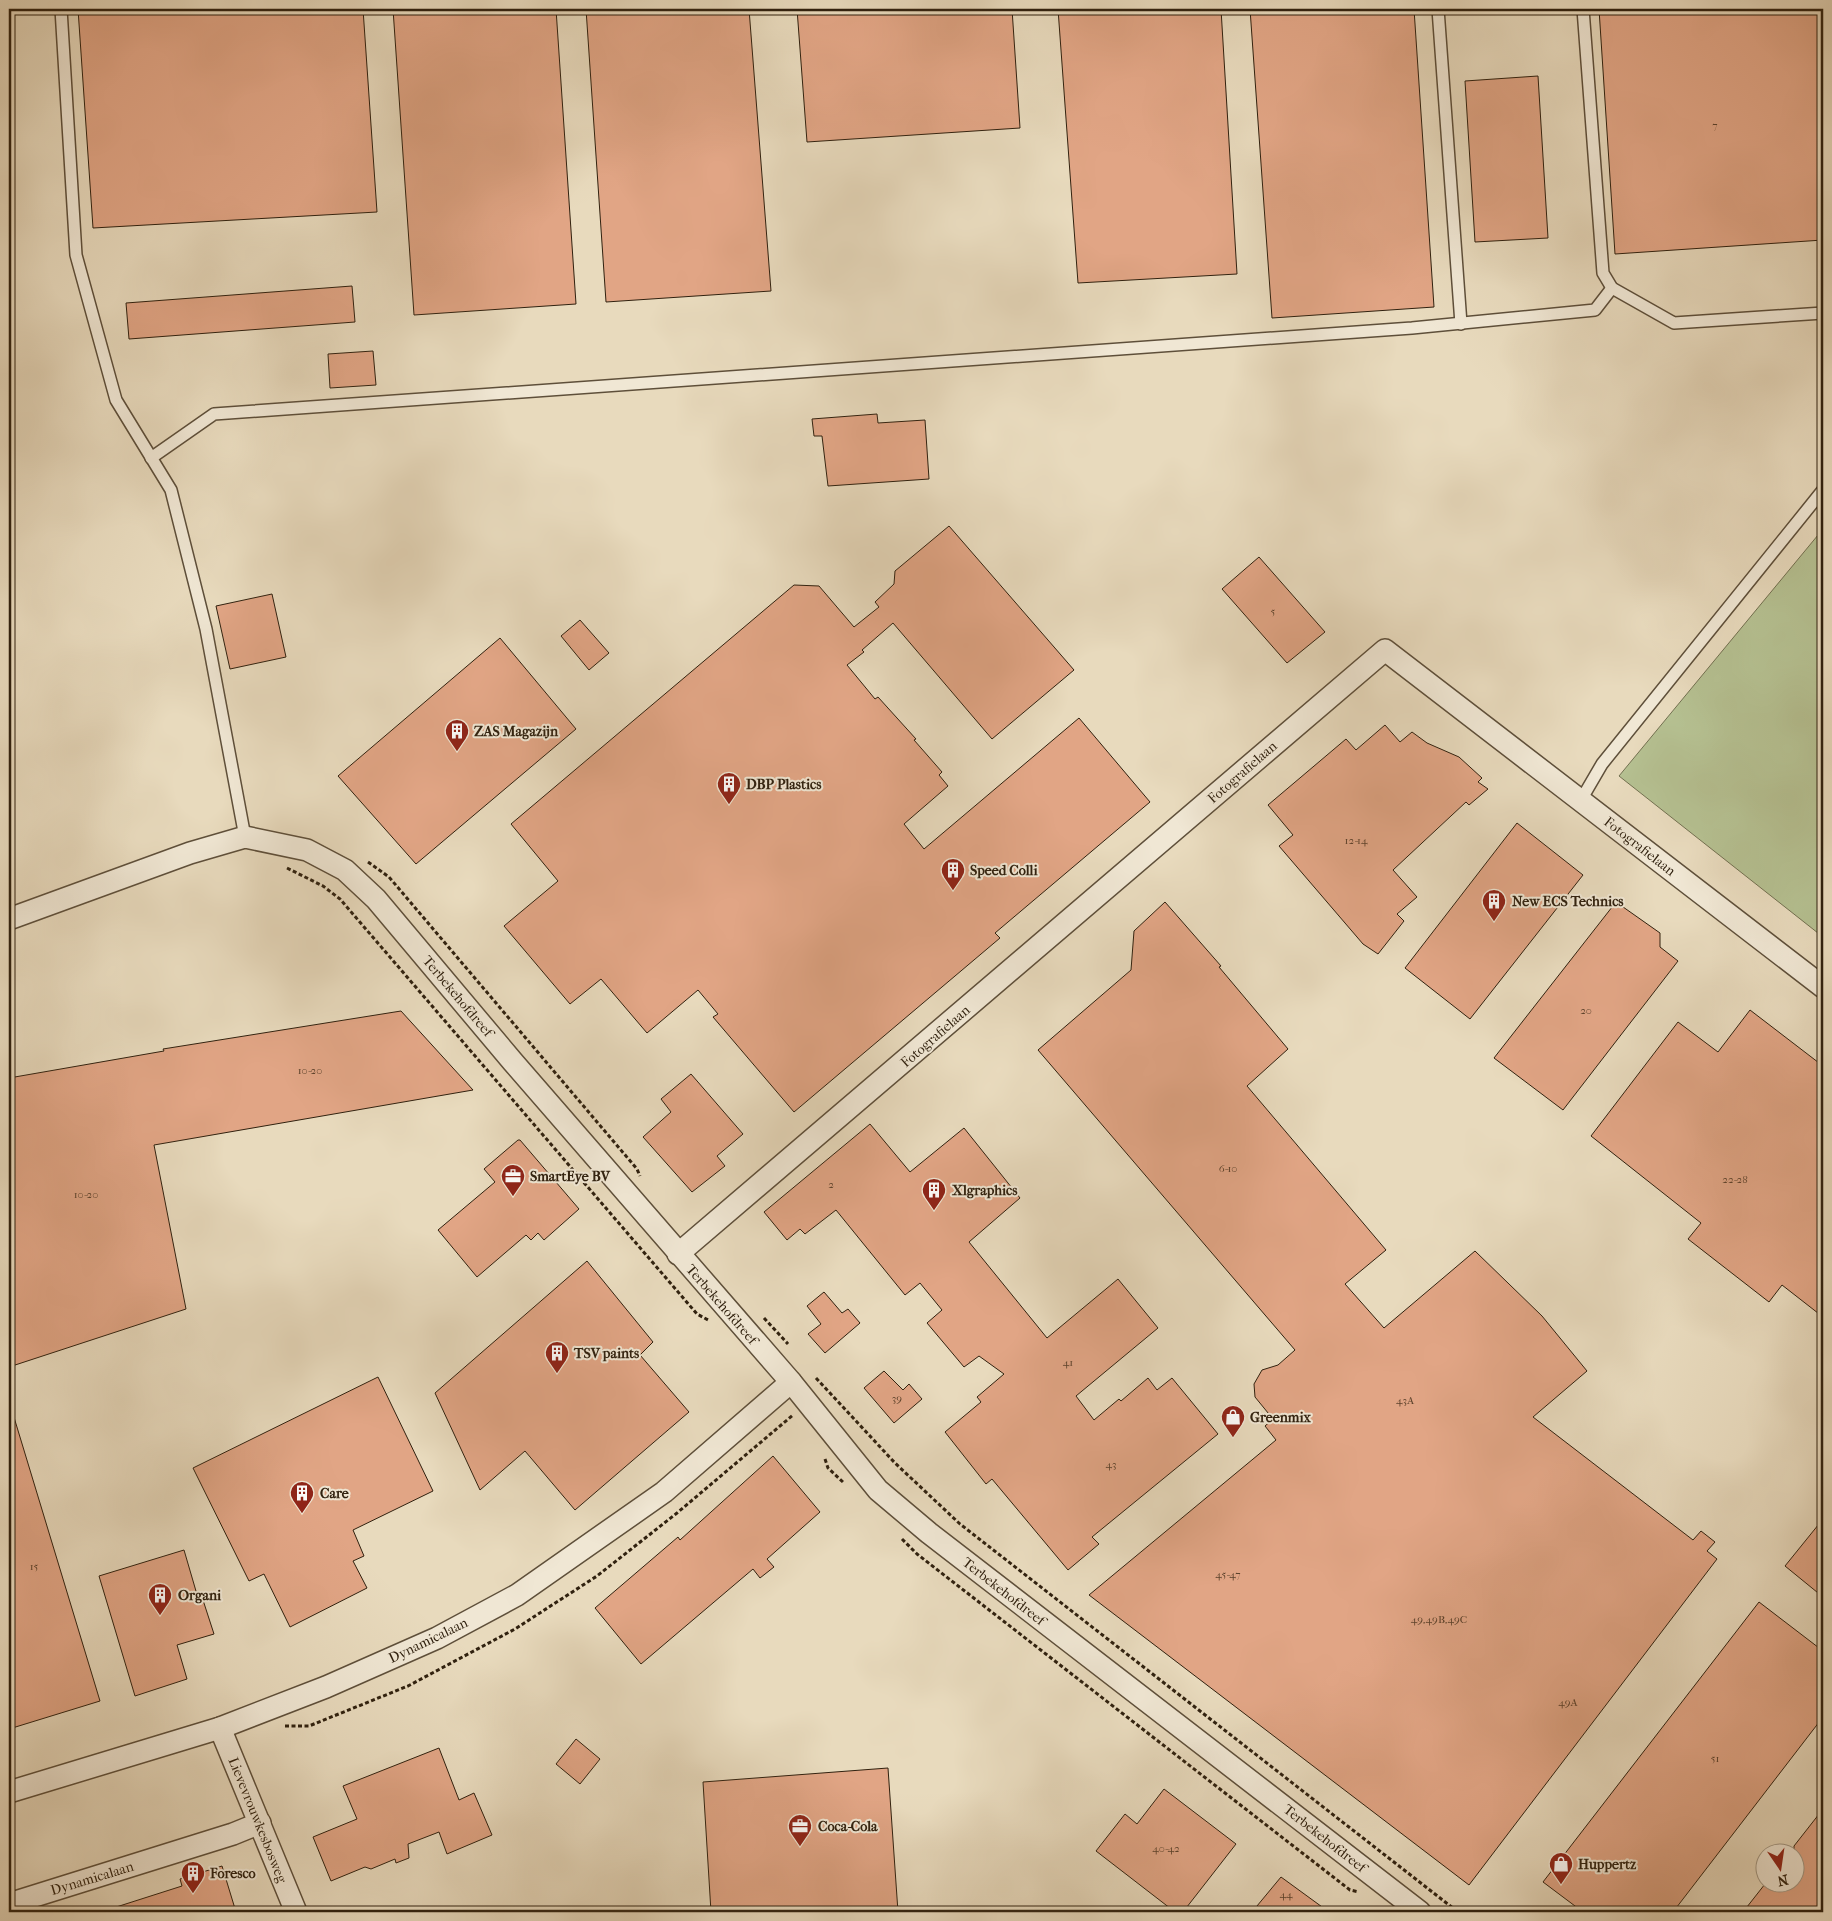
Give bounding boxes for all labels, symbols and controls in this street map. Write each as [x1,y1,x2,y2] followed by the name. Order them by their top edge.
[1712,119,1718,132] house number: 7
[1271,605,1276,618] house number: 5
[444,718,470,752] building icon: ZAS Magazijn
[474,723,559,740] place label: ZAS Magazijn
[1204,738,1280,807] street label: Fotografielaan
[716,771,742,805] building icon: DBP Plastics
[746,776,822,793] place label: DBP Plastics
[1600,813,1679,880] street label: Fotografielaan
[1345,834,1368,847] house number: 12-14
[940,857,966,891] building icon: Speed Colli
[970,862,1038,879] place label: Speed Colli
[1481,888,1507,922] building icon: New ECS Technics
[1512,893,1624,910] place label: New ECS Technics
[419,952,499,1043] street label: Terbekehofdreef
[897,1002,973,1071] street label: Fotografielaan
[1580,1004,1592,1017] house number: 20
[298,1064,322,1077] house number: 10-20
[1219,1162,1237,1175] house number: 6-10
[500,1163,526,1197] office icon: SmartEye BV
[530,1168,611,1185] place label: SmartEye BV
[1722,1173,1748,1186] house number: 22-28
[921,1177,947,1211] building icon: Xlgraphics
[828,1178,834,1191] house number: 2
[951,1182,1018,1199] place label: Xlgraphics
[74,1188,98,1201] house number: 10-20
[682,1261,763,1350] street label: Terbekehofdreef
[544,1340,570,1374] building icon: TSV paints
[573,1345,640,1362] place label: TSV paints
[1063,1356,1073,1369] house number: 41
[892,1392,902,1405] house number: 39
[1396,1394,1415,1407] house number: 43A
[1220,1404,1246,1438] shop icon: Greenmix
[1250,1409,1312,1426] place label: Greenmix
[1105,1458,1117,1471] house number: 43
[289,1480,315,1514] building icon: Care
[320,1485,349,1502] place label: Care
[959,1554,1051,1631] street label: Terbekehofdreef
[30,1560,39,1573] house number: 15
[1215,1568,1241,1581] house number: 45-47
[147,1582,173,1616] building icon: Organi
[178,1587,222,1604] place label: Organi
[1411,1613,1467,1626] house number: 49,49B,49C
[386,1614,471,1667] street label: Dynamicalaan
[1558,1696,1579,1709] house number: 49A
[1711,1752,1719,1765] house number: 51
[225,1755,291,1886] street label: Lievevrouwkesbosweg
[1280,1801,1372,1878] street label: Terbekehofdreef
[787,1813,813,1847] office icon: Coca-Cola
[818,1818,878,1835] place label: Coca-Cola
[1152,1842,1180,1855] house number: 40-42
[1754,1844,1804,1894] north arrow
[1548,1851,1574,1885] shop icon: Huppertz
[1578,1856,1637,1873] place label: Huppertz
[49,1858,136,1899] street label: Dynamicalaan
[180,1860,206,1894] building icon: Foresco
[209,1865,256,1882] place label: Foresco
[1775,1871,1790,1890] text: N
[1279,1888,1293,1901] house number: 44

